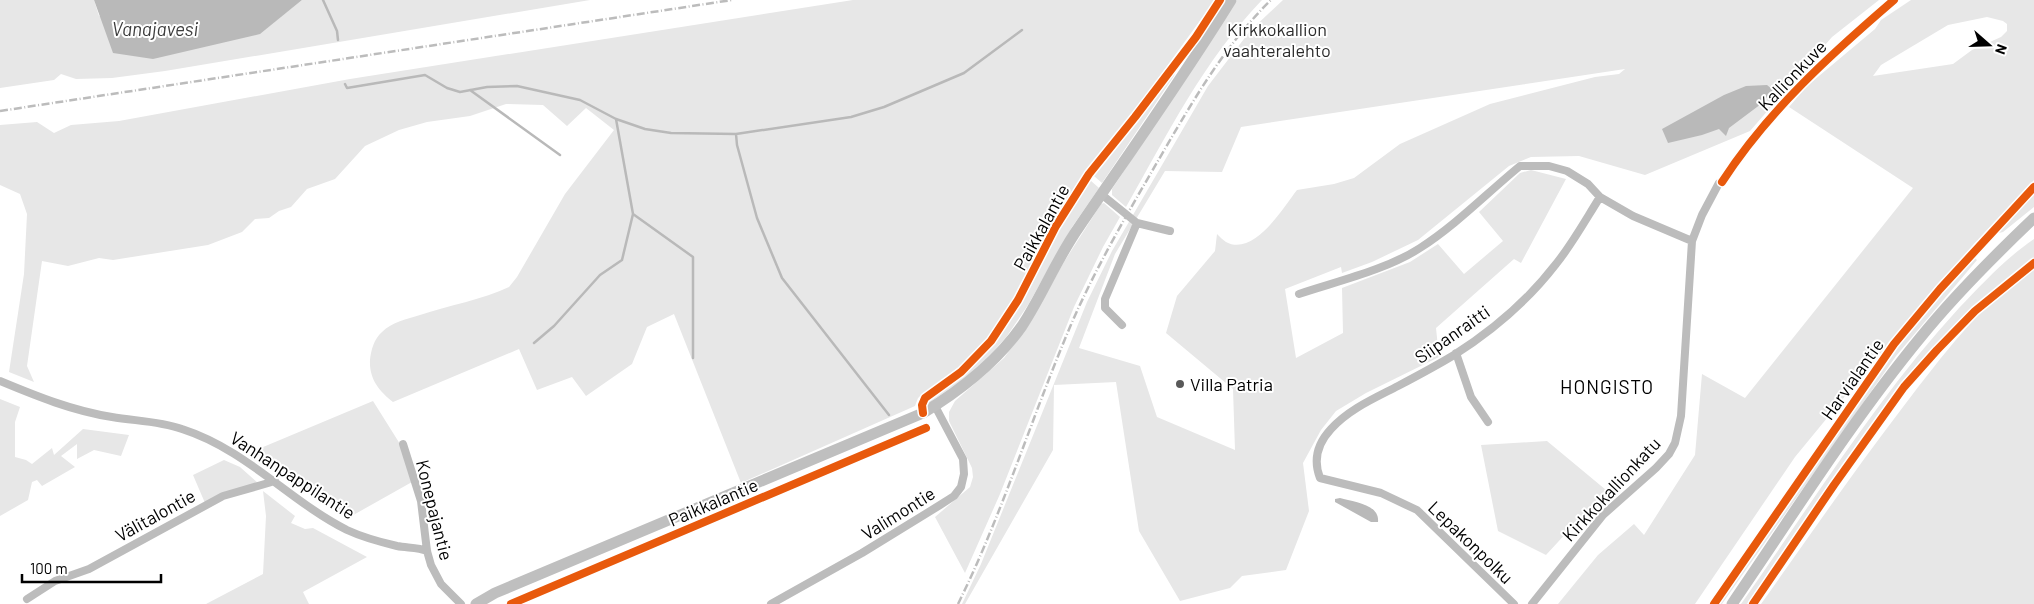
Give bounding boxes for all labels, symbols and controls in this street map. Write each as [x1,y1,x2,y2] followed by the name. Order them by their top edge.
[112,17,198,40] water label: Vanajavesi
[1223,18,1331,61] park label: Kirkkokallion vaahteralehto
[1964,20,2014,70] north arrow
[1753,35,1831,115] street label: Kallionkuve
[1992,42,2011,57] text: N
[1008,180,1074,274] street label: Paikkalantie
[1410,300,1494,368] street label: Siipanraitti
[1816,334,1888,424] street label: Harvialantie
[1190,373,1273,395] place label: Villa Patria
[1560,375,1654,398] district label: HONGISTO
[1174,378,1186,390] marker: Villa Patria
[226,426,360,524] street label: Vanhanpappilantie
[1557,432,1665,546] street label: Kirkkokallionkatu
[412,457,458,563] street label: Konepajantie
[665,473,761,531] street label: Paikkalantie
[857,482,939,544] street label: Valimontie
[111,484,199,546] street label: Välitalontie
[1424,496,1518,588] street label: Lepakonpolku
[22,552,161,584] scale bar
[30,559,68,577] text: 100 m

